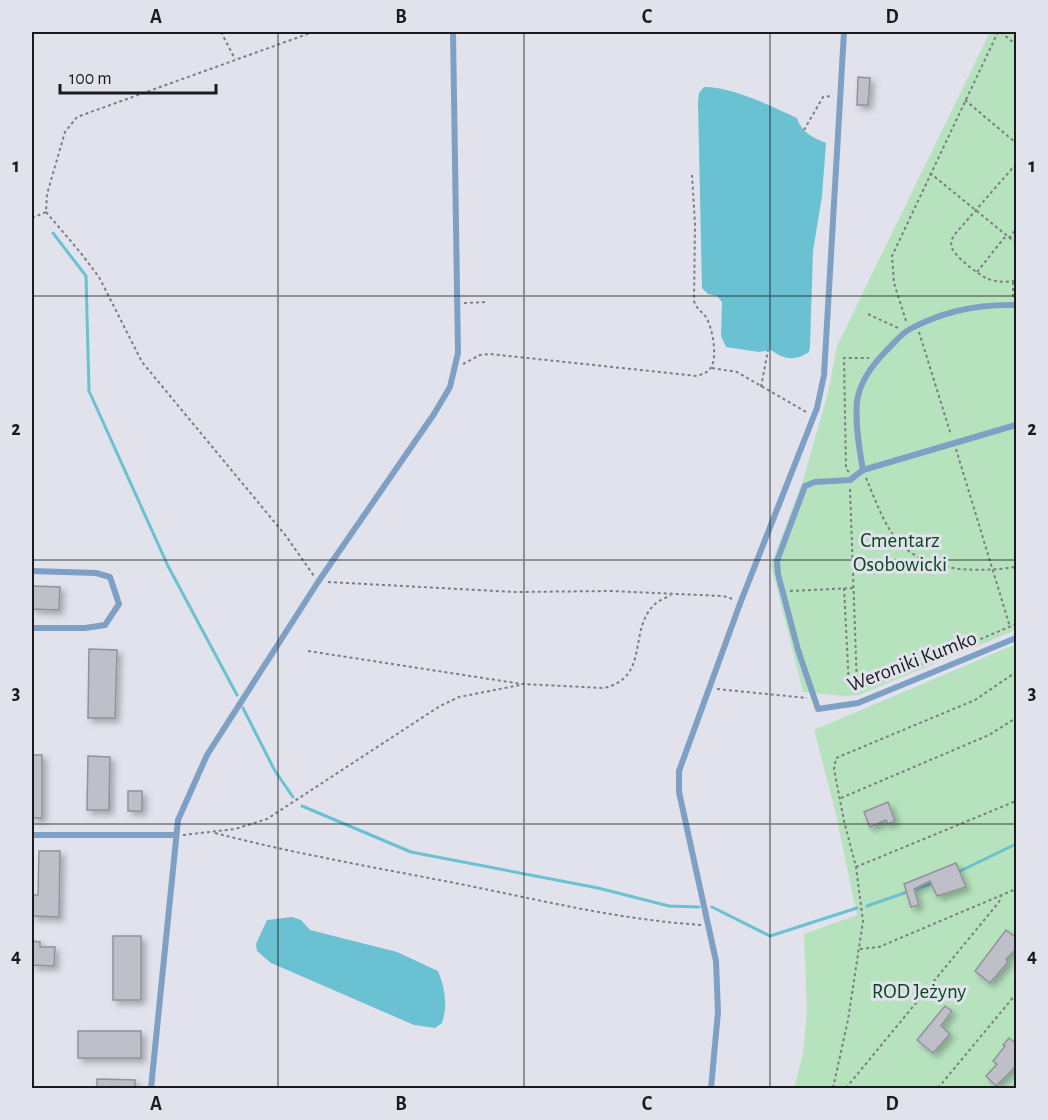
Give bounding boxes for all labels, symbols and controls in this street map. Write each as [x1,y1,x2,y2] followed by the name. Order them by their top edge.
[150,7,162,27] text: A
[395,7,407,27] text: B
[642,7,653,27] text: C
[885,7,899,27] text: D
[60,57,216,95] scale bar
[69,70,112,88] text: 100 m
[12,156,20,176] text: 1
[1028,156,1036,176] text: 1
[11,419,21,439] text: 2
[1027,419,1037,439] text: 2
[853,530,947,575] park label: Cmentarz Osobowicki
[845,627,980,696] street label: Weroniki Kumko
[12,683,20,703] text: 3
[1028,683,1036,703] text: 3
[11,946,21,966] text: 4
[1027,946,1037,966] text: 4
[872,981,966,1002] park label: ROD Jeżyny
[150,1094,162,1114] text: A
[395,1094,407,1114] text: B
[642,1094,653,1114] text: C
[885,1094,899,1114] text: D

